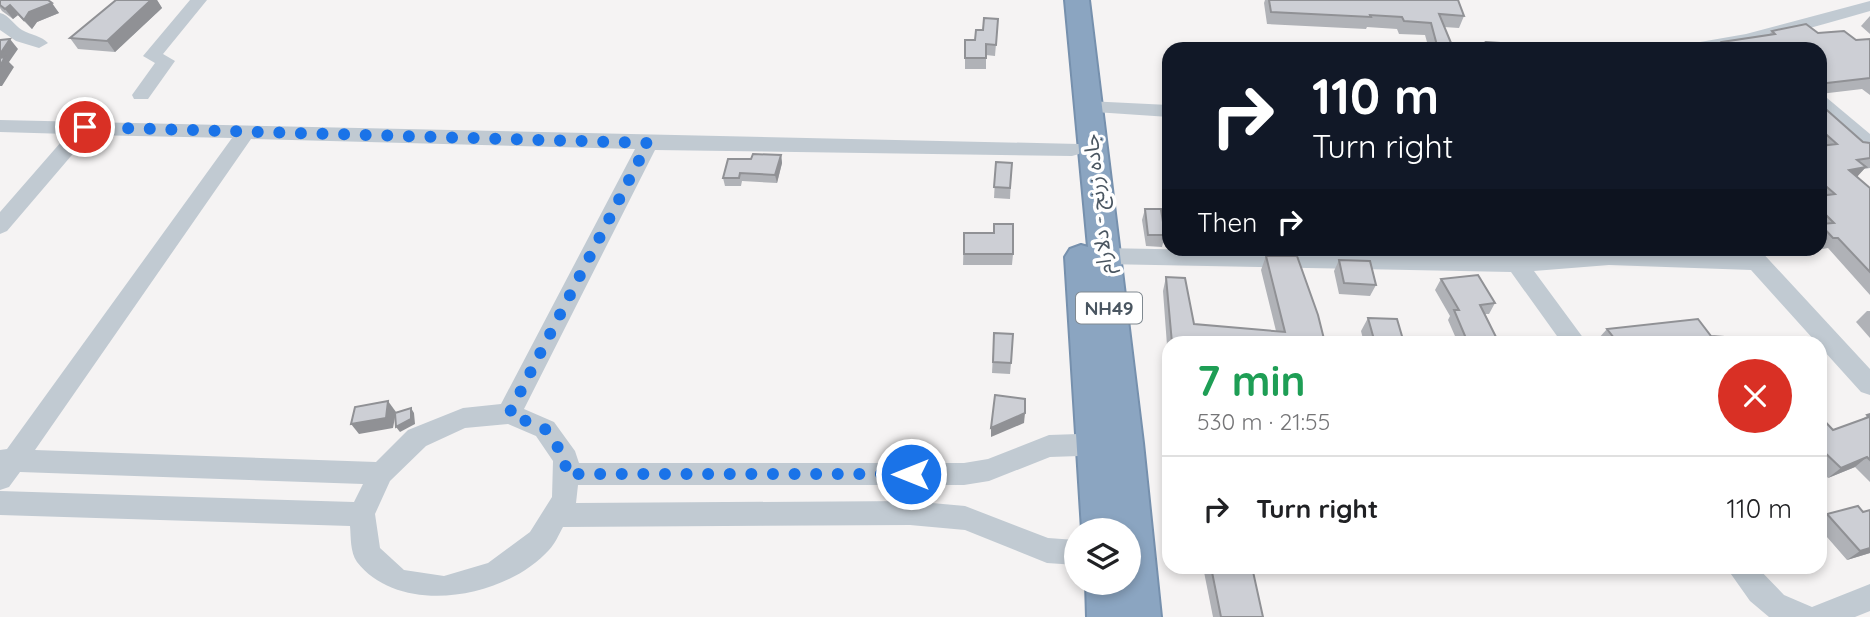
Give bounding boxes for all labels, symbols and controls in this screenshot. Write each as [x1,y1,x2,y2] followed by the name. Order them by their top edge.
[1312,65,1439,126] text: 110 m
[1197,70,1288,161] icon: right
[55,97,115,157] pin
[66,108,104,146] icon: arrive
[1312,126,1453,166] text: Turn right
[1077,132,1121,276] street label: جاده زرنج - دلارام
[1271,203,1309,241] icon: right
[1197,206,1257,239] text: Then
[1076,292,1142,324] road number: NH49
[1197,354,1306,407] text: 7 min
[1718,359,1792,433] button: close
[1197,407,1330,436] text: 530 m · 21:55
[874,437,948,511] position arrow
[1197,490,1235,528] icon: right
[1256,492,1378,525] text: Turn right
[1726,492,1792,525] text: 110 m
[1064,518,1141,595] map controls
[1064,518,1141,595] button: layers

